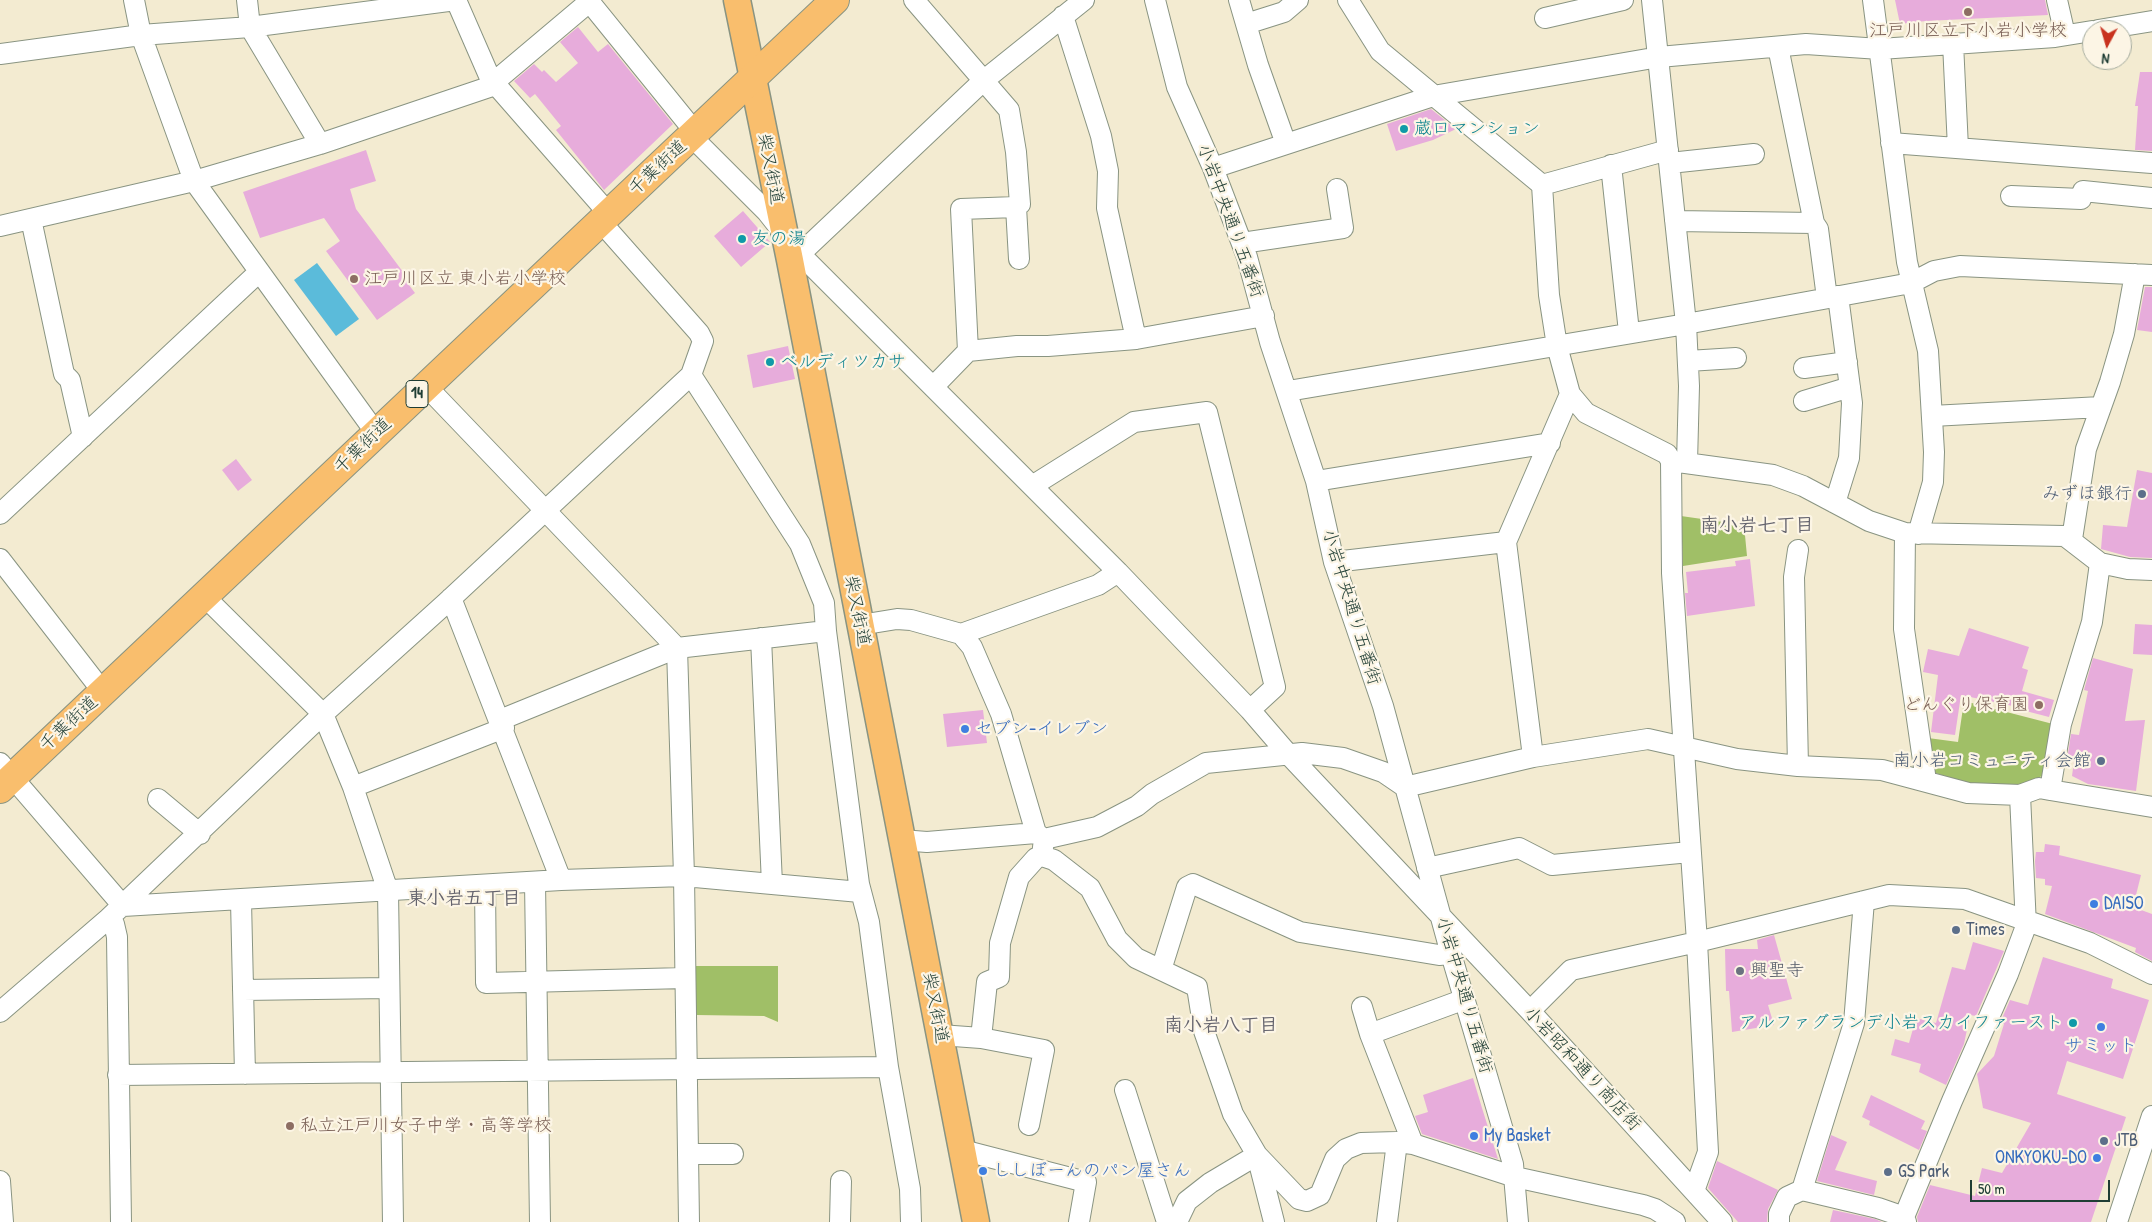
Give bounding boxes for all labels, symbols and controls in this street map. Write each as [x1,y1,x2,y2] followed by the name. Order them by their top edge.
[1962,6,1974,18] marker: 江戸川区立下小岩小学校
[1869,20,2067,42] place label: 江戸川区立下小岩小学校
[2082,20,2132,70] north arrow
[2101,50,2110,69] text: N
[1414,118,1540,140] place label: 蔵口マンション
[1398,123,1410,135] marker: 蔵口マンション
[753,132,787,206] street label: 柴又街道
[624,136,692,200] street label: 千葉街道
[1192,141,1268,301] street label: 小岩中央通り五番街
[752,228,806,250] place label: 友の湯
[736,233,748,245] marker: 友の湯
[364,268,566,290] place label: 江戸川区立 東小岩小学校
[348,273,360,285] marker: 江戸川区立 東小岩小学校
[780,351,906,373] place label: ベルディツカサ
[764,356,776,368] marker: ベルディツカサ
[406,380,428,408] road number: 14
[330,413,396,479] street label: 千葉街道
[2042,483,2132,505] place label: みずほ銀行
[2136,488,2148,500] marker: みずほ銀行
[1700,515,1814,537] district label: 南小岩七丁目
[1317,526,1385,688] street label: 小岩中央通り五番街
[840,574,874,648] street label: 柴又街道
[35,692,103,756] street label: 千葉街道
[1903,694,2029,716] place label: どんぐり保育園
[2033,699,2045,711] marker: どんぐり保育園
[975,718,1108,740] place label: セブン-イレブン
[959,723,971,735] marker: セブン-イレブン
[1893,750,2091,772] place label: 南小岩コミュニティ会館
[2095,755,2107,767] marker: 南小岩コミュニティ会館
[407,888,521,910] district label: 東小岩五丁目
[2104,893,2144,915] place label: DAISO
[2088,898,2100,910] marker: DAISO
[1431,914,1497,1076] street label: 小岩中央通り五番街
[1966,919,2005,941] place label: Times
[1950,924,1962,936] marker: Times
[1750,960,1804,982] place label: 興聖寺
[1734,965,1746,977] marker: 興聖寺
[918,971,952,1045] street label: 柴又街道
[1519,1002,1645,1136] street label: 小岩昭和通り商店街
[1739,1012,2063,1034] place label: アルファグランデ小岩スカイファースト
[1164,1015,1278,1037] district label: 南小岩八丁目
[2067,1017,2079,1029] marker: アルファグランデ小岩スカイファースト
[2095,1021,2107,1033] marker: サミット
[2065,1035,2137,1057] place label: サミット
[300,1115,552,1137] place label: 私立江戸川女子中学・高等学校
[284,1120,296,1132] marker: 私立江戸川女子中学・高等学校
[1484,1125,1550,1147] place label: My Basket
[1468,1130,1480,1142] marker: My Basket
[2114,1130,2138,1152] place label: JTB
[2098,1135,2110,1147] marker: JTB
[1995,1147,2087,1169] place label: ONKYOKU-DO
[2091,1152,2103,1164] marker: ONKYOKU-DO
[993,1160,1191,1182] place label: ししぼーんのパン屋さん
[1898,1161,1949,1183] place label: GS Park
[977,1165,989,1177] marker: ししぼーんのパン屋さん
[1882,1166,1894,1178] marker: GS Park
[1972,1170,2112,1202] scale bar
[1978,1178,2005,1199] text: 50 m

